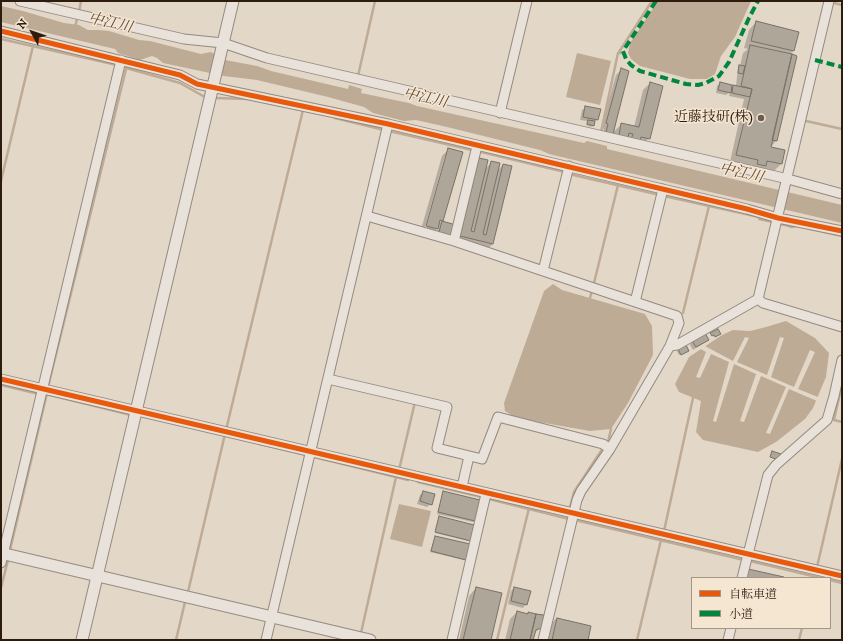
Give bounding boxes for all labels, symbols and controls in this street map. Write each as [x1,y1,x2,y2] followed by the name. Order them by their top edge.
[86,10,134,38] water label: 中江川
[12,12,52,52] north arrow
[15,16,31,32] text: N
[401,85,449,113] water label: 中江川
[674,110,753,126] place label: 近藤技研(株)
[756,113,766,123] marker: 近藤技研(株)
[717,160,765,188] water label: 中江川
[691,577,831,629] legend
[729,587,777,602] text: 自転車道
[729,607,753,622] text: 小道

